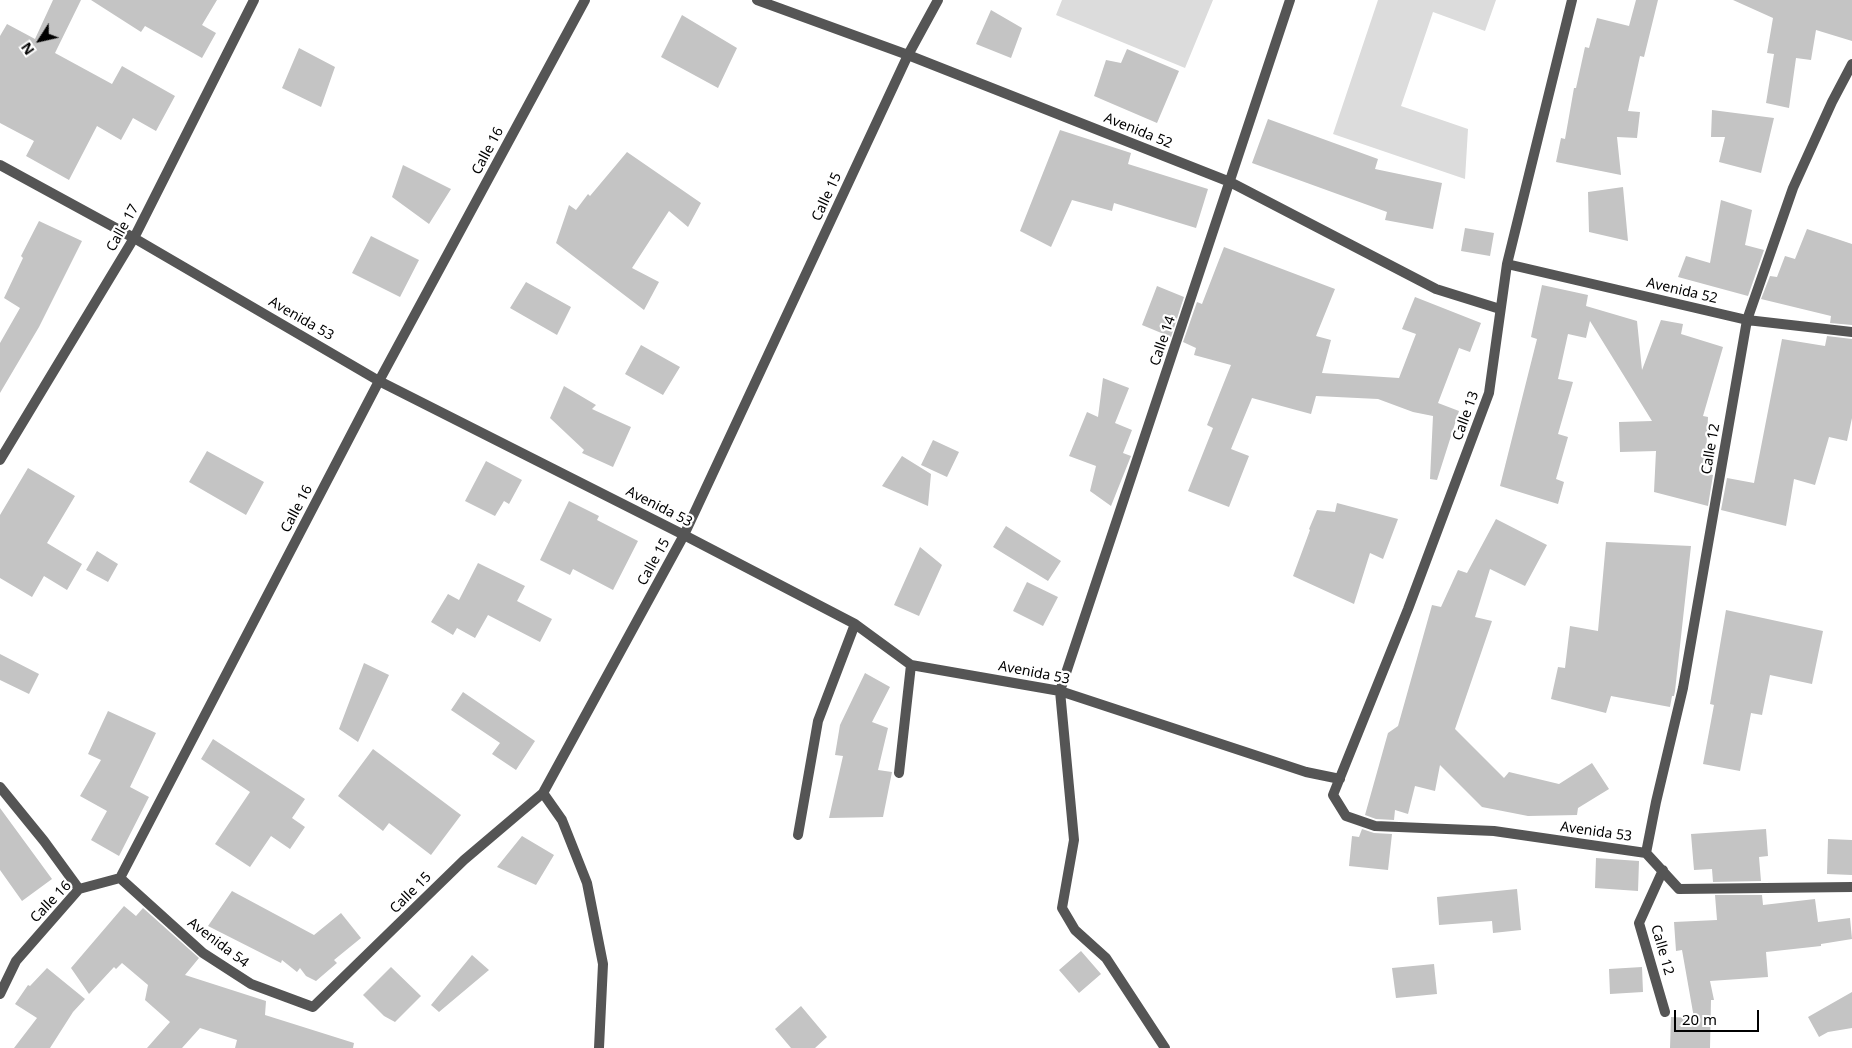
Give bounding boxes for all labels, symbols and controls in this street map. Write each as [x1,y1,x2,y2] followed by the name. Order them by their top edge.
[15,15,65,65] north arrow
[16,39,38,59] text: N
[1101,110,1175,152] street label: Avenida 52
[468,124,508,178] street label: Calle 16
[809,170,845,224] street label: Calle 15
[103,201,143,255] street label: Calle 17
[1645,275,1719,307] street label: Avenida 52
[265,294,337,344] street label: Avenida 53
[1147,314,1179,368] street label: Calle 14
[1449,389,1483,443] street label: Calle 13
[1698,422,1724,476] street label: Calle 12
[277,482,317,536] street label: Calle 16
[623,483,695,531] street label: Avenida 53
[634,535,674,589] street label: Calle 15
[997,658,1071,688] street label: Avenida 53
[1559,819,1633,845] street label: Avenida 53
[387,869,435,917] street label: Calle 15
[27,878,75,926] street label: Calle 16
[184,915,252,971] street label: Avenida 54
[1647,923,1677,977] street label: Calle 12
[1677,1000,1762,1032] scale bar
[1682,1009,1717,1029] text: 20 m

